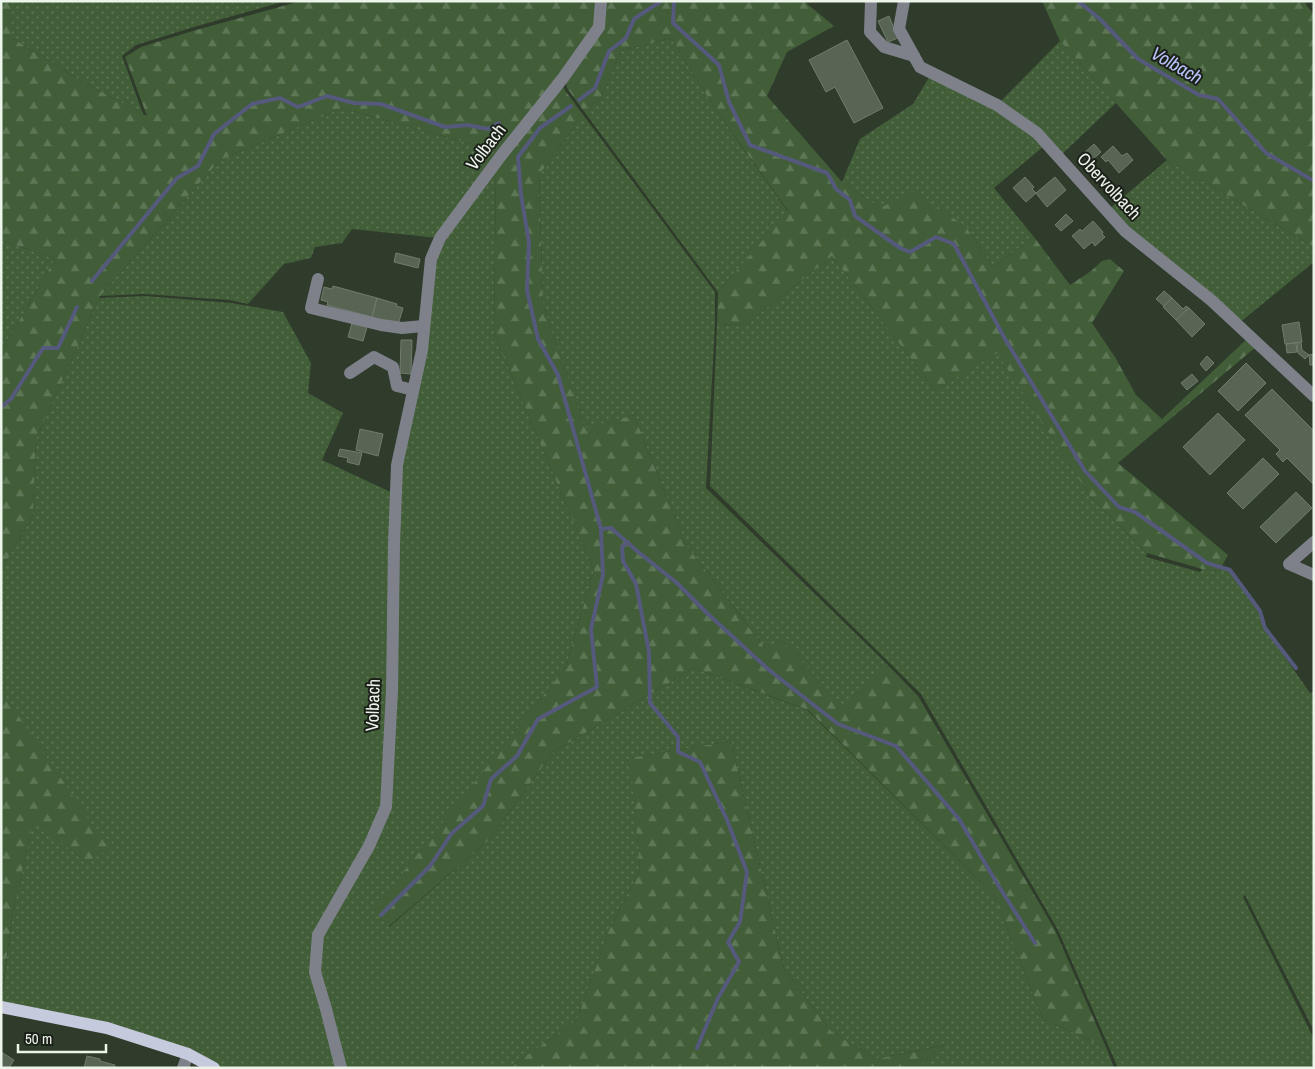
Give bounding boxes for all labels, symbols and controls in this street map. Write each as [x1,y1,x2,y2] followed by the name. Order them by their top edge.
[1147,40,1207,90] water label: Volbach
[460,118,511,175] street label: Volbach
[1072,147,1147,225] street label: Obervolbach
[359,678,386,732] street label: Volbach
[18,1022,105,1054] scale bar
[25,1028,52,1049] text: 50 m

